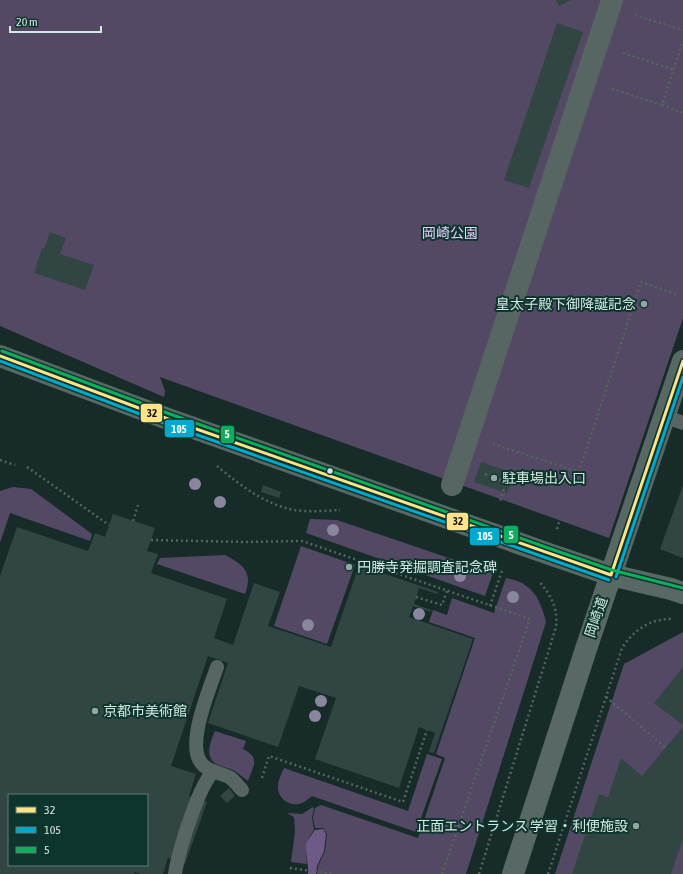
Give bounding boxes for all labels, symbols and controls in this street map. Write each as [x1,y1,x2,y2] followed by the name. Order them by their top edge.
[10,8,101,34] scale bar
[16,15,38,29] text: 20 m
[422,225,478,241] park label: 岡崎公園
[496,296,636,312] place label: 皇太子殿下御降誕記念
[639,299,649,309] marker: 皇太子殿下御降誕記念
[140,403,163,423] line badge: 32
[147,407,157,419] text: 32
[164,419,195,438] line badge: 105
[171,423,187,435] text: 105
[220,425,235,444] line badge: 5
[224,428,230,440] text: 5
[325,466,335,476] unlabelled marker
[502,470,586,486] place label: 駐車場出入口
[489,473,499,483] marker: 駐車場出入口
[446,512,469,531] line badge: 32
[453,515,463,527] text: 32
[503,525,519,544] line badge: 5
[469,527,500,546] line badge: 105
[508,529,514,541] text: 5
[477,530,493,542] text: 105
[357,559,497,575] place label: 円勝寺発掘調査記念碑
[344,562,354,572] marker: 円勝寺発掘調査記念碑
[582,595,610,639] street label: 岡崎道
[103,703,187,719] place label: 京都市美術館
[90,706,100,716] marker: 京都市美術館
[8,794,148,866] legend
[44,803,55,817] text: 32
[416,818,628,834] place label: 正面エントランス 学習・利便施設
[631,821,641,831] marker: 正面エントランス 学習・利便施設
[44,823,61,837] text: 105
[44,843,50,857] text: 5

